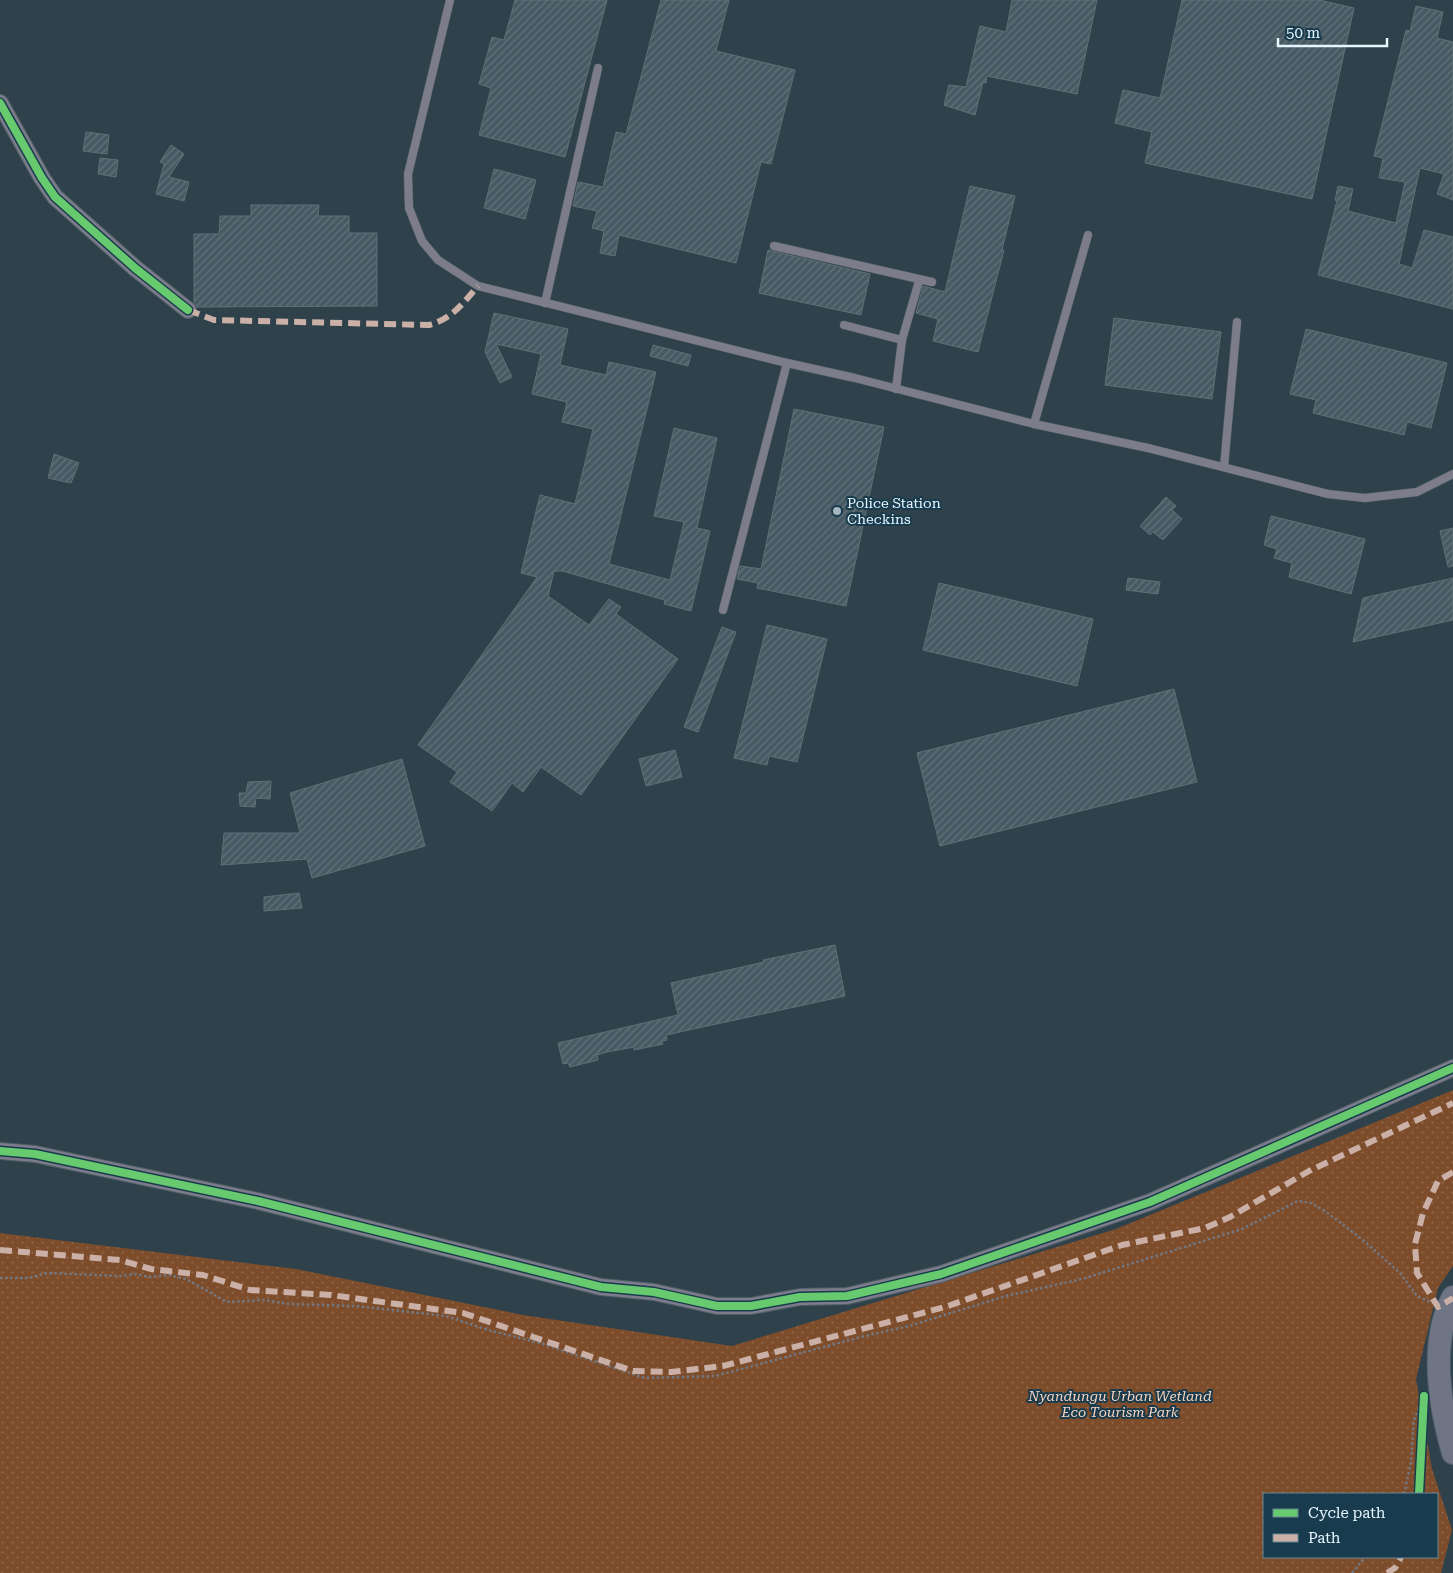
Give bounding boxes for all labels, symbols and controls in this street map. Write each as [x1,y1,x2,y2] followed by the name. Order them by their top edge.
[1278,15,1387,47] scale bar
[1286,24,1321,42] text: 50 m
[847,495,941,527] place label: Police Station Checkins
[831,505,843,517] marker: Police Station Checkins
[1027,1388,1212,1420] park label: Nyandungu Urban Wetland Eco Tourism Park
[1263,1493,1438,1558] legend
[1308,1504,1386,1522] text: Cycle path
[1308,1529,1341,1547] text: Path

